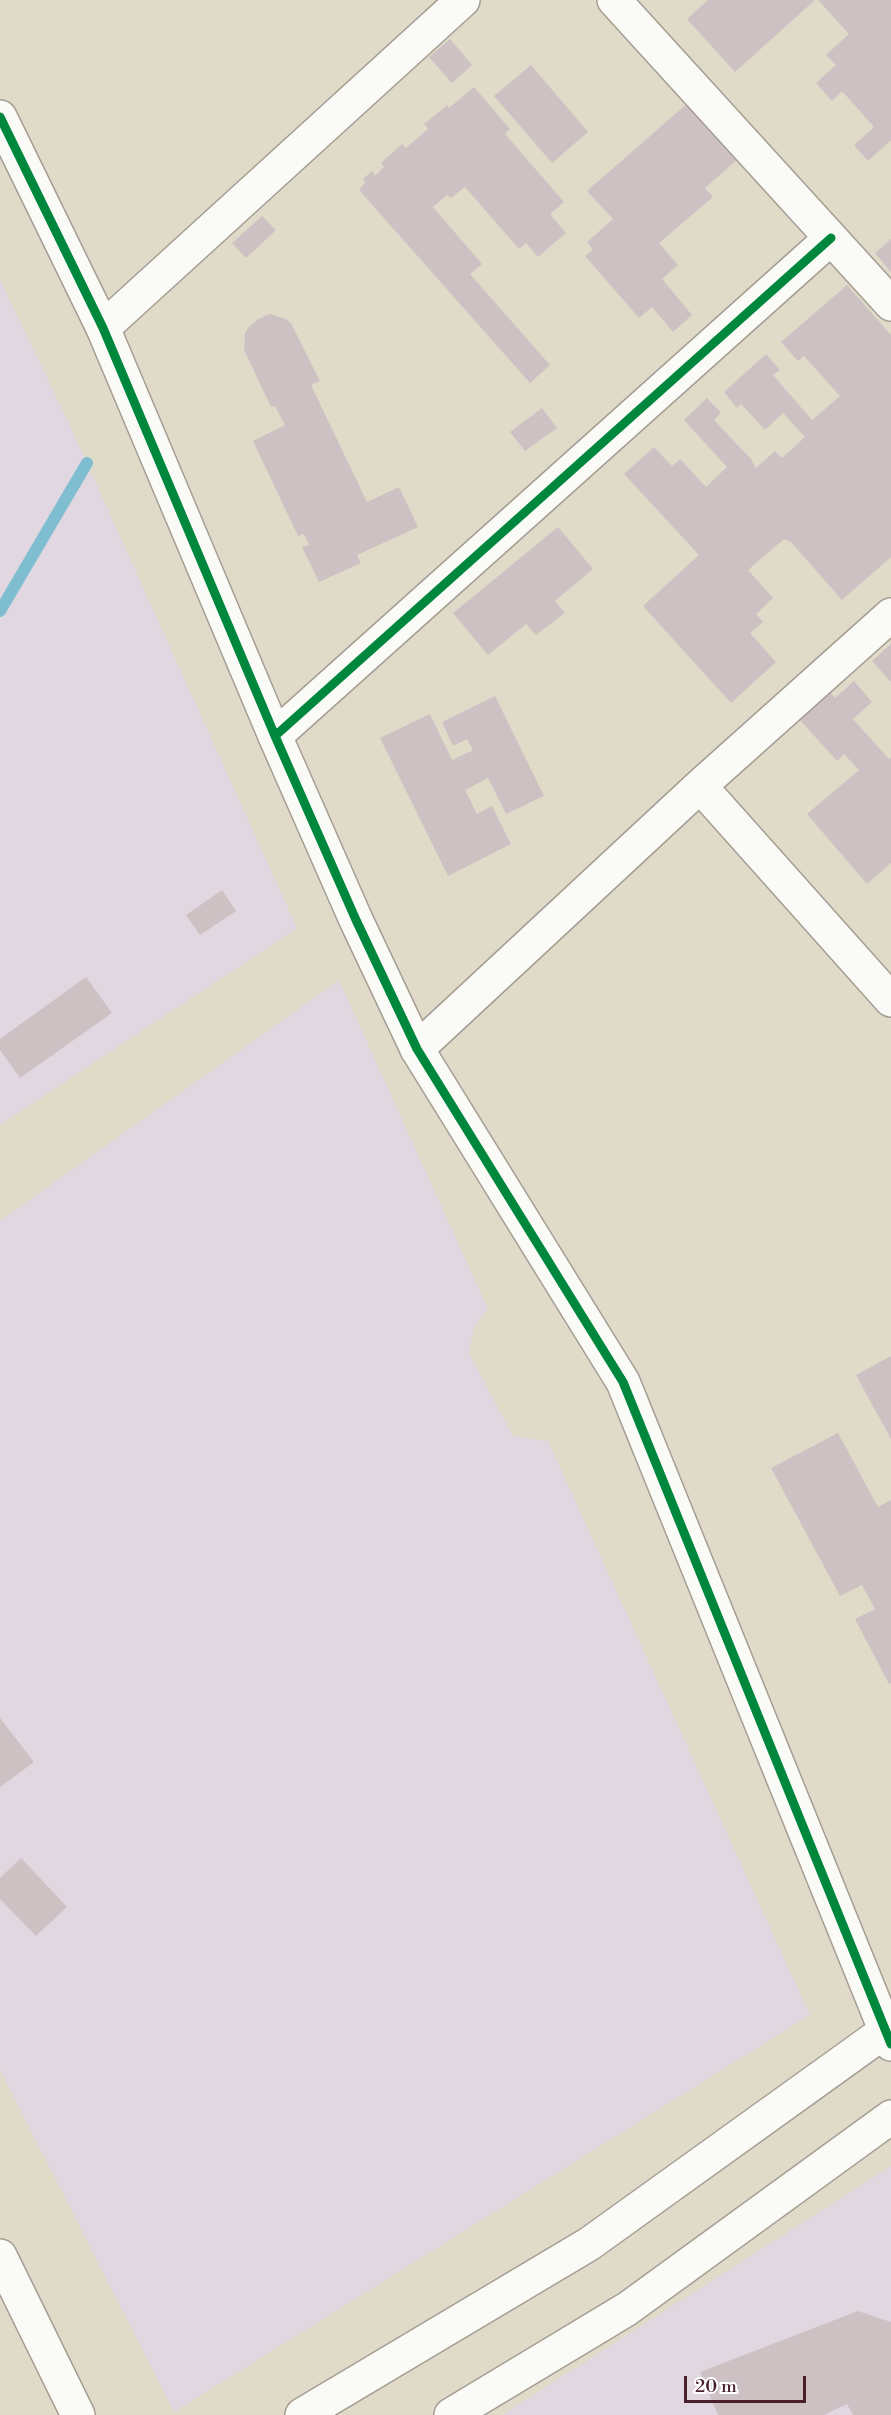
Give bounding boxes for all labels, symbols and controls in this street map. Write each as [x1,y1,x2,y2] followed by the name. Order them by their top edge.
[687,2364,808,2402] scale bar
[695,2375,737,2398] text: 20 m

